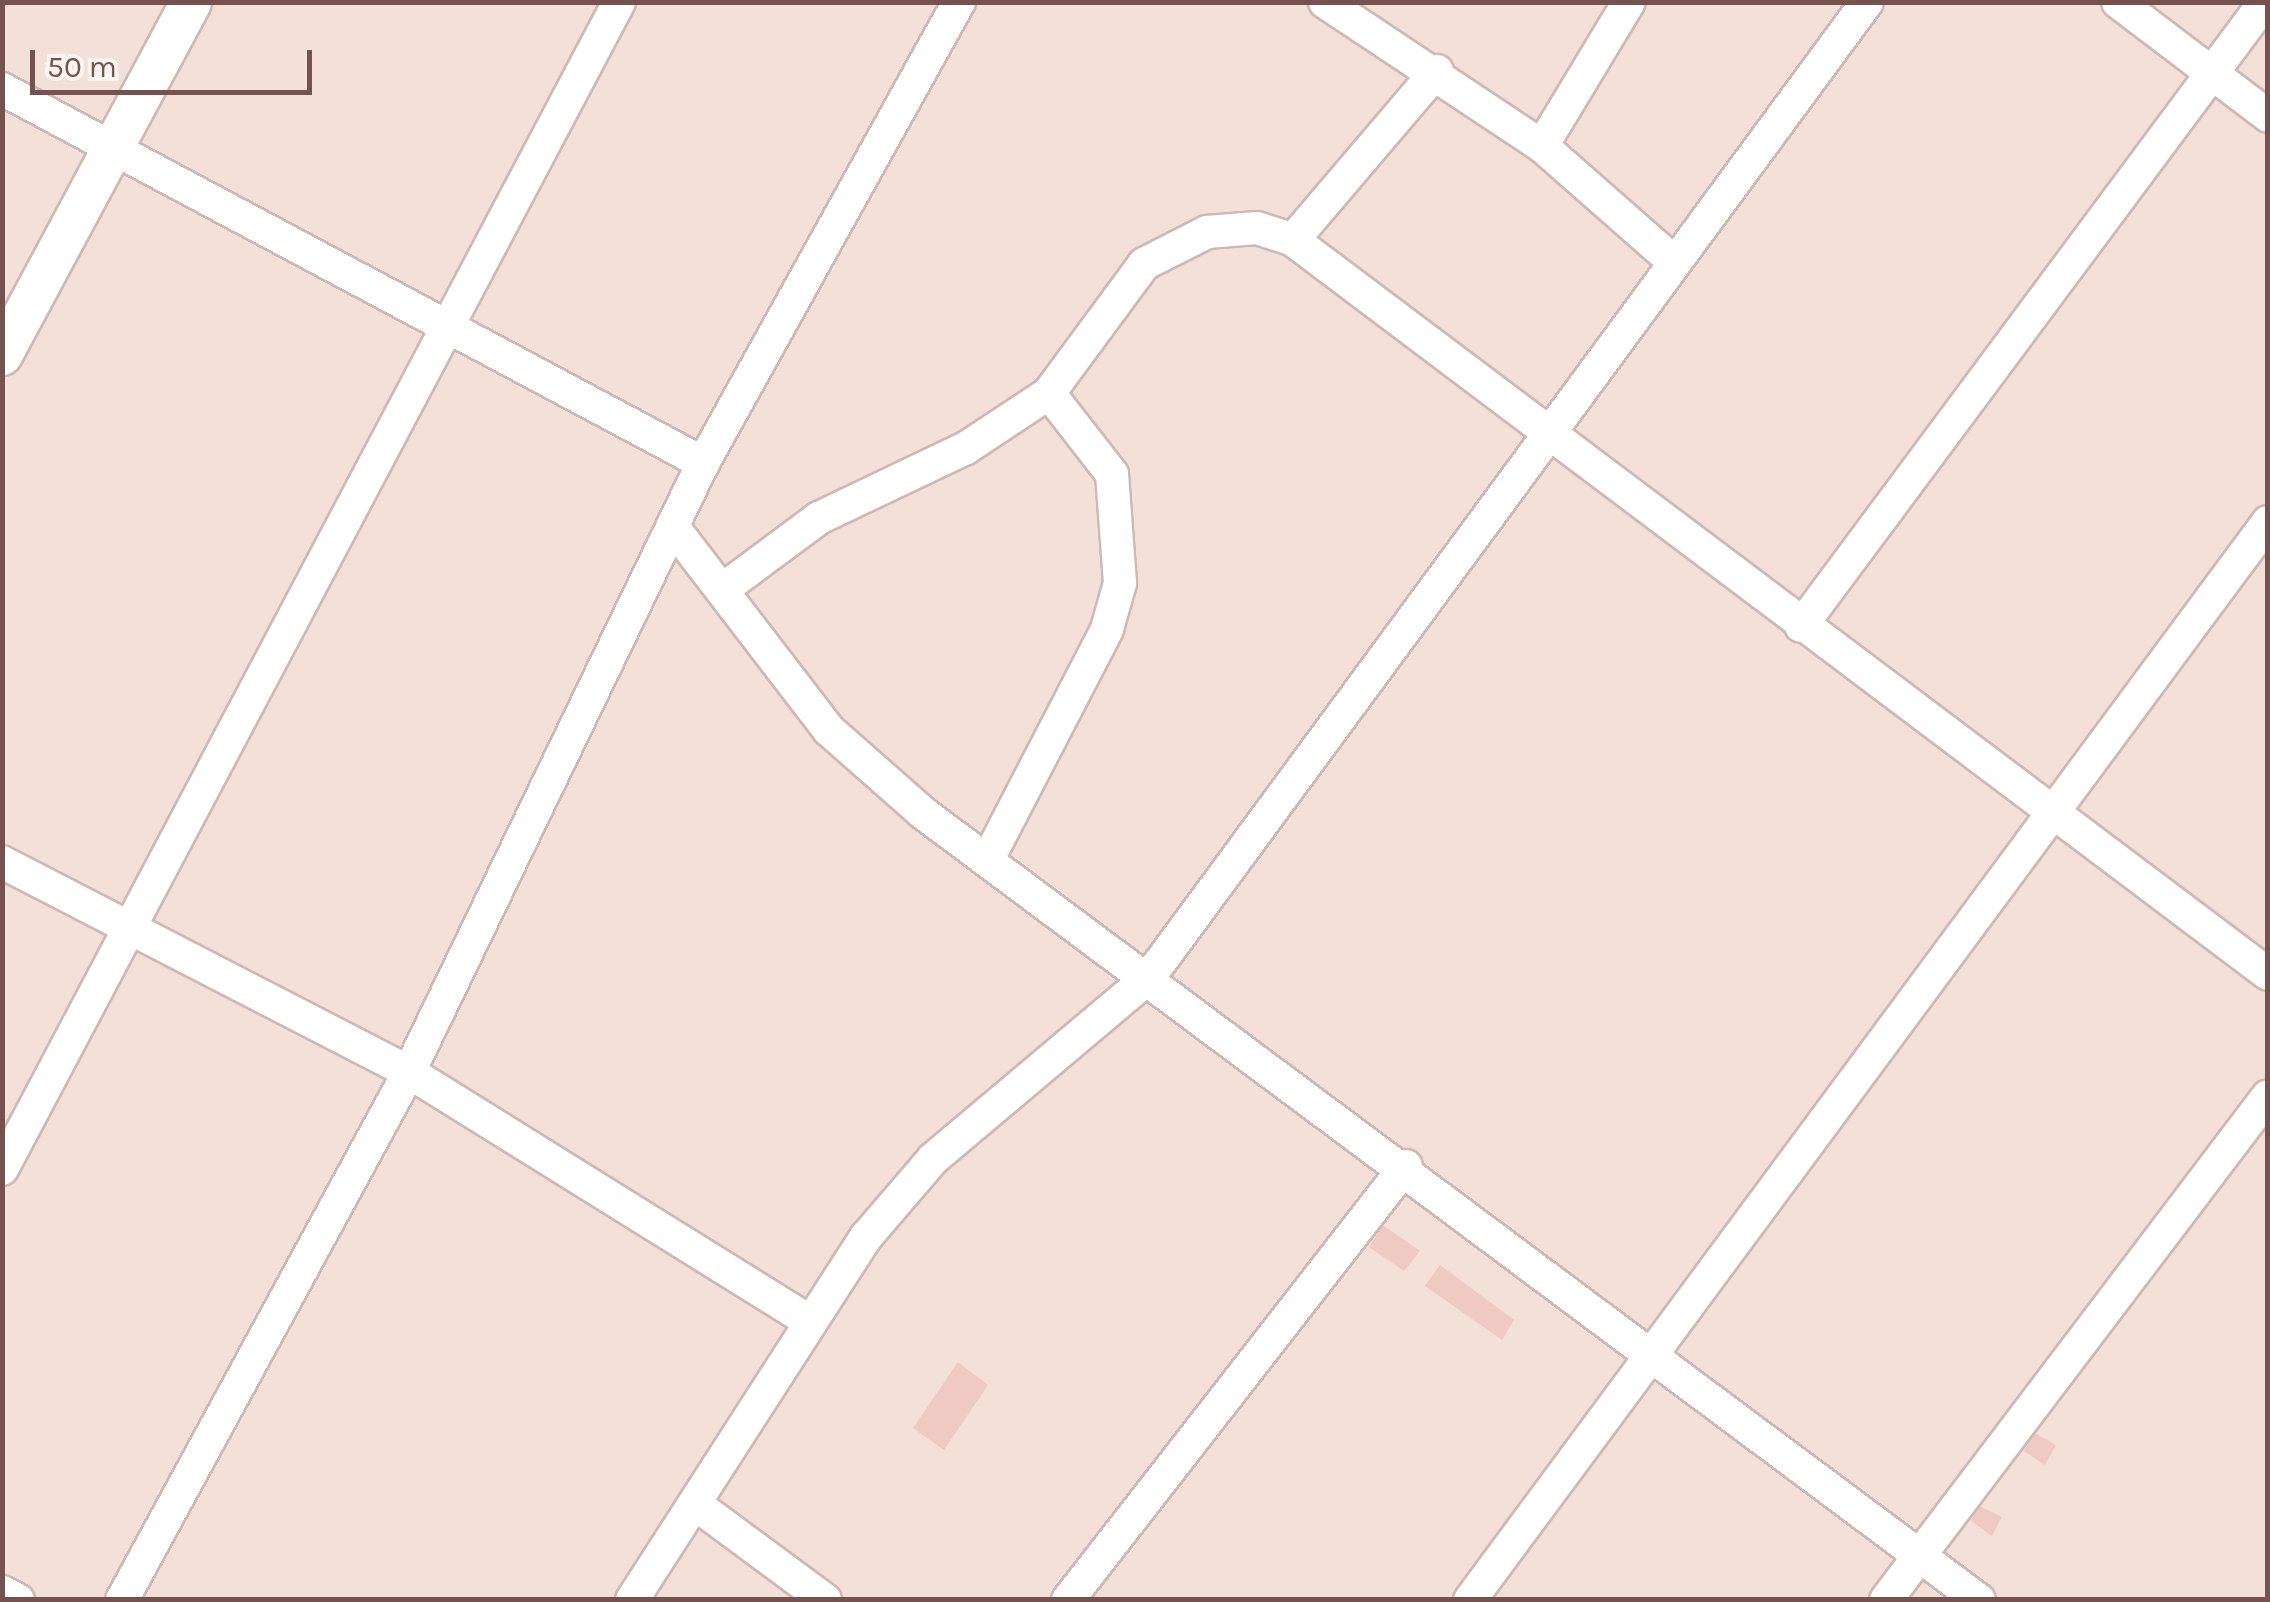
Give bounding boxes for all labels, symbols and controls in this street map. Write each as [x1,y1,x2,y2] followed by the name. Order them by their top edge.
[35,30,318,92] scale bar
[47,49,117,85] text: 50 m

